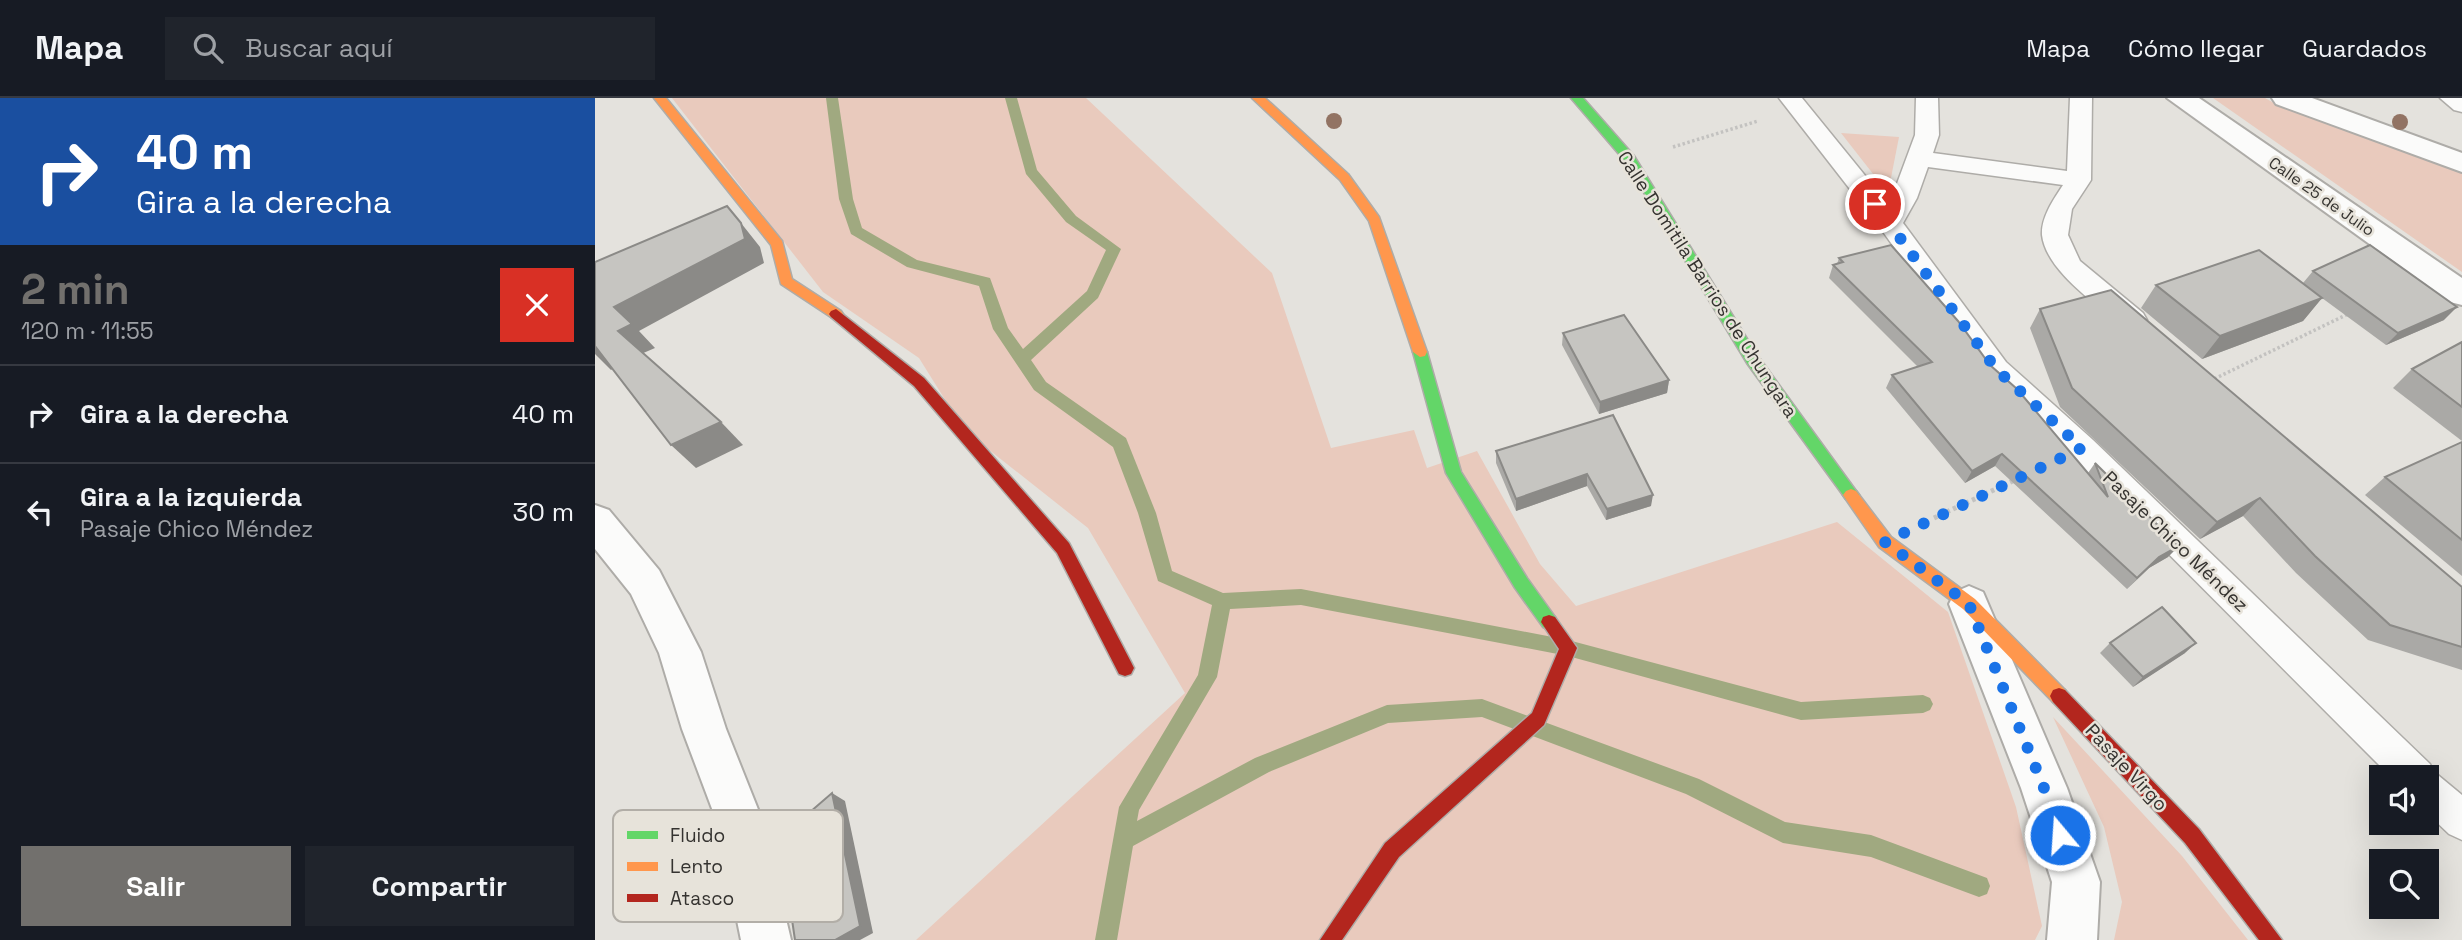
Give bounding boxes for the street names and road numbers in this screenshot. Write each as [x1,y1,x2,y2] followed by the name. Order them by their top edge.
[1612,146,1803,422] street label: Calle Domitila Barrios de Chungara
[2265,152,2379,241] street label: Calle 25 de Julio
[2098,465,2254,617] street label: Pasaje Chico Méndez
[2080,718,2174,816] street label: Pasaje Virgo

